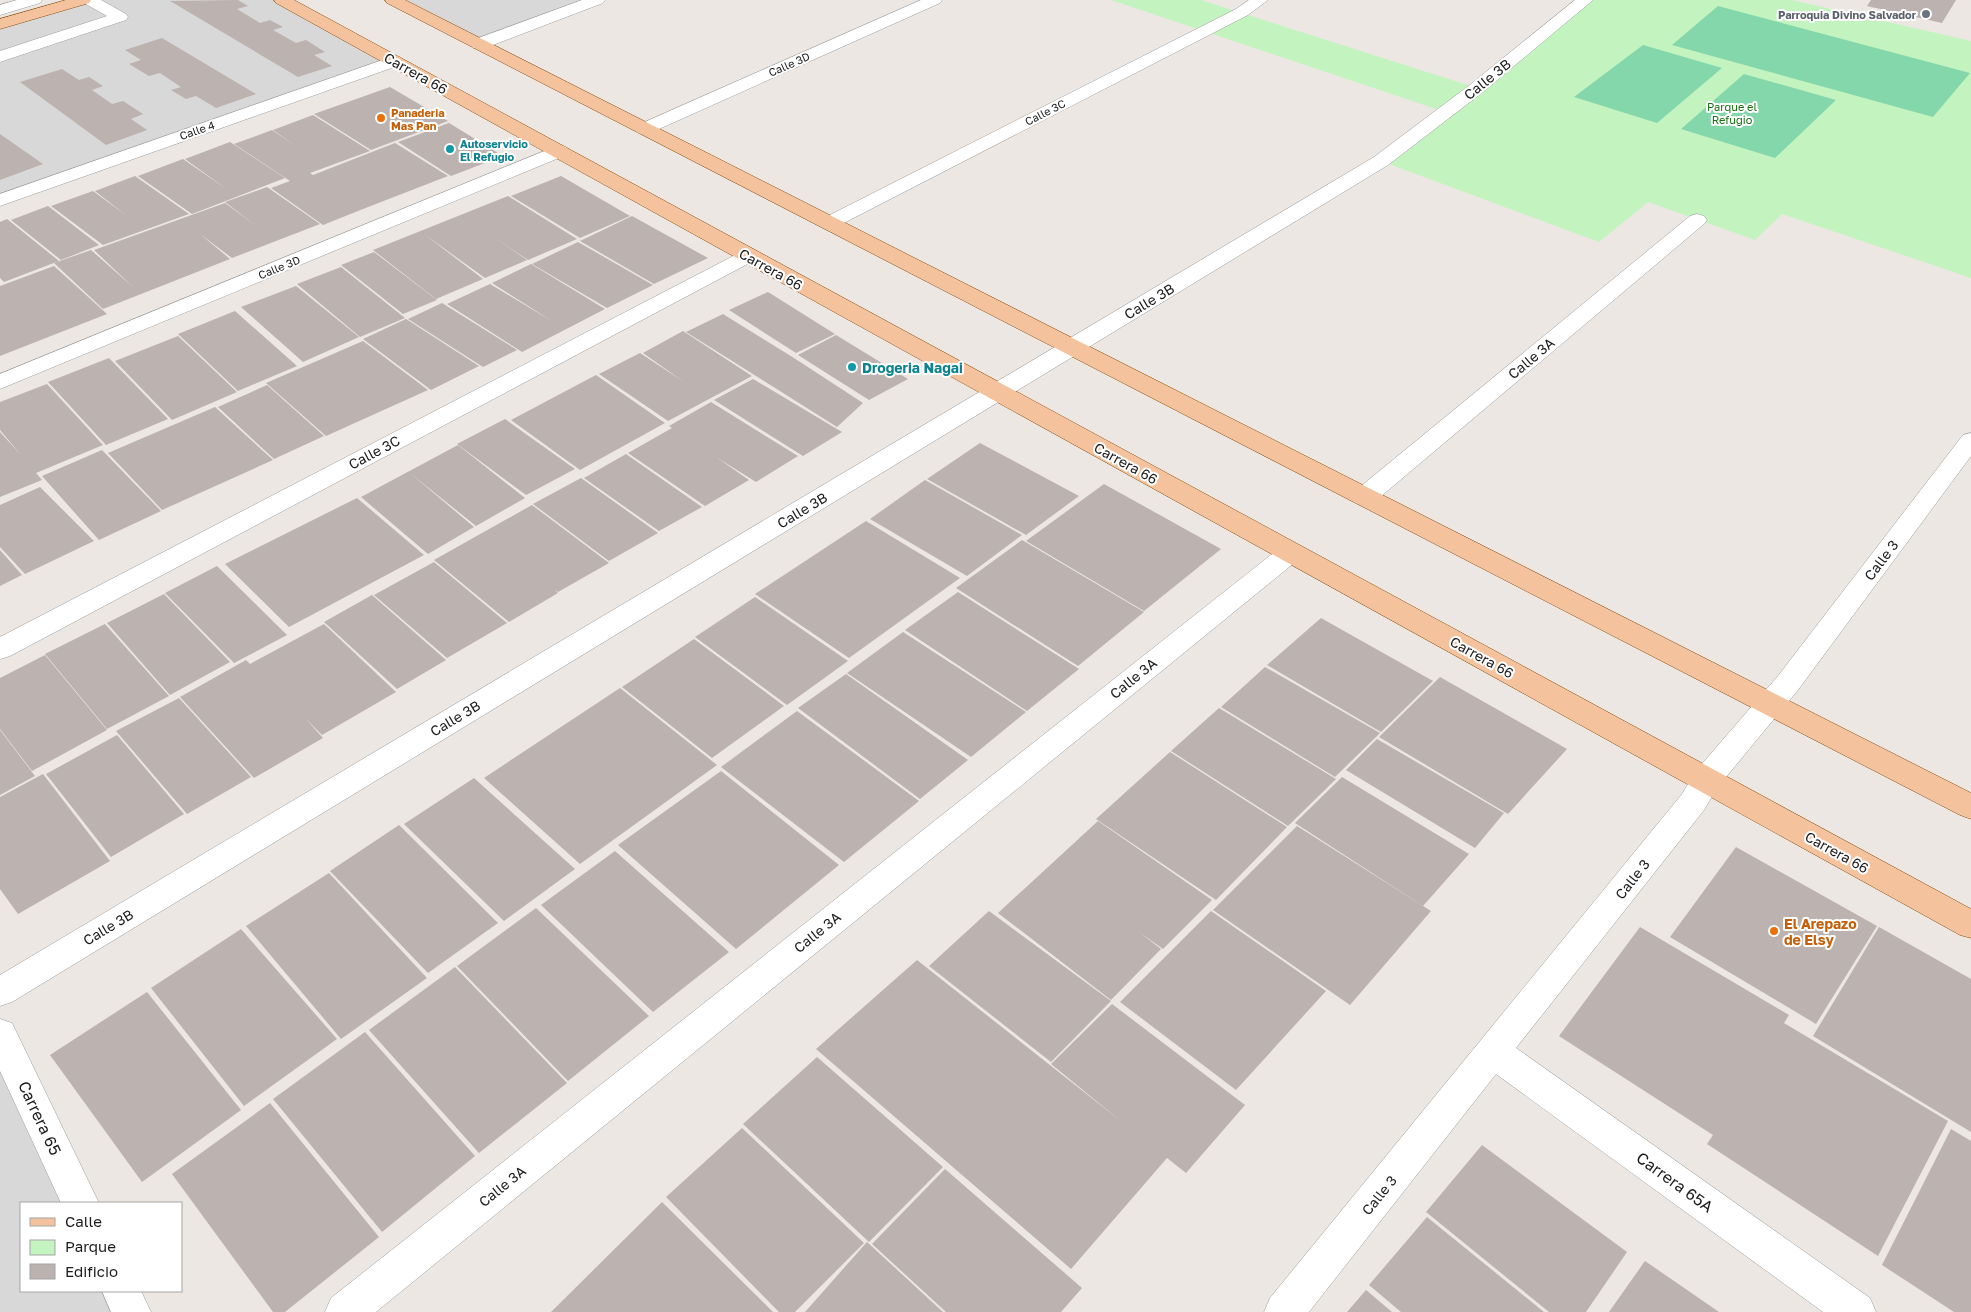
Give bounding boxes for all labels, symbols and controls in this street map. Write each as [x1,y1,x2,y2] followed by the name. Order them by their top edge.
[1778,8,1917,21] place label: Parroquia Divino Salvador
[1920,8,1932,20] marker: Parroquia Divino Salvador
[381,49,451,97] street label: Carrera 66
[766,49,812,79] street label: Calle 3D
[1460,55,1514,103] street label: Calle 3B
[1023,96,1067,128] street label: Calle 3C
[1707,100,1757,126] park label: Parque el Refugio
[391,106,445,132] place label: Panaderia Mas Pan
[375,112,387,124] marker: Panaderia Mas Pan
[178,118,217,142] street label: Calle 4
[460,137,528,163] place label: Autoservicio El Refugio
[444,143,456,155] marker: Autoservicio El Refugio
[736,245,806,293] street label: Carrera 66
[256,253,302,281] street label: Calle 3D
[1121,279,1177,323] street label: Calle 3B
[1504,333,1558,382] street label: Calle 3A
[862,359,963,376] place label: Drogeria Nagai
[846,361,858,373] marker: Drogeria Nagai
[345,431,403,473] street label: Calle 3C
[1091,439,1161,487] street label: Carrera 66
[774,488,830,532] street label: Calle 3B
[1860,536,1902,584] street label: Calle 3
[1447,633,1517,681] street label: Carrera 66
[1106,654,1160,702] street label: Calle 3A
[427,696,483,740] street label: Calle 3B
[1802,828,1872,876] street label: Carrera 66
[1611,856,1653,902] street label: Calle 3
[80,905,136,949] street label: Calle 3B
[790,908,844,956] street label: Calle 3A
[1784,915,1857,948] place label: El Arepazo de Elsy
[1768,925,1780,937] marker: El Arepazo de Elsy
[14,1078,66,1158] street label: Carrera 65
[1633,1147,1718,1217] street label: Carrera 65A
[475,1162,529,1210] street label: Calle 3A
[1358,1172,1400,1218] street label: Calle 3
[20,1202,182,1292] legend
[65,1212,102,1230] text: Calle
[65,1237,116,1255] text: Parque
[65,1262,118,1280] text: Edificio

